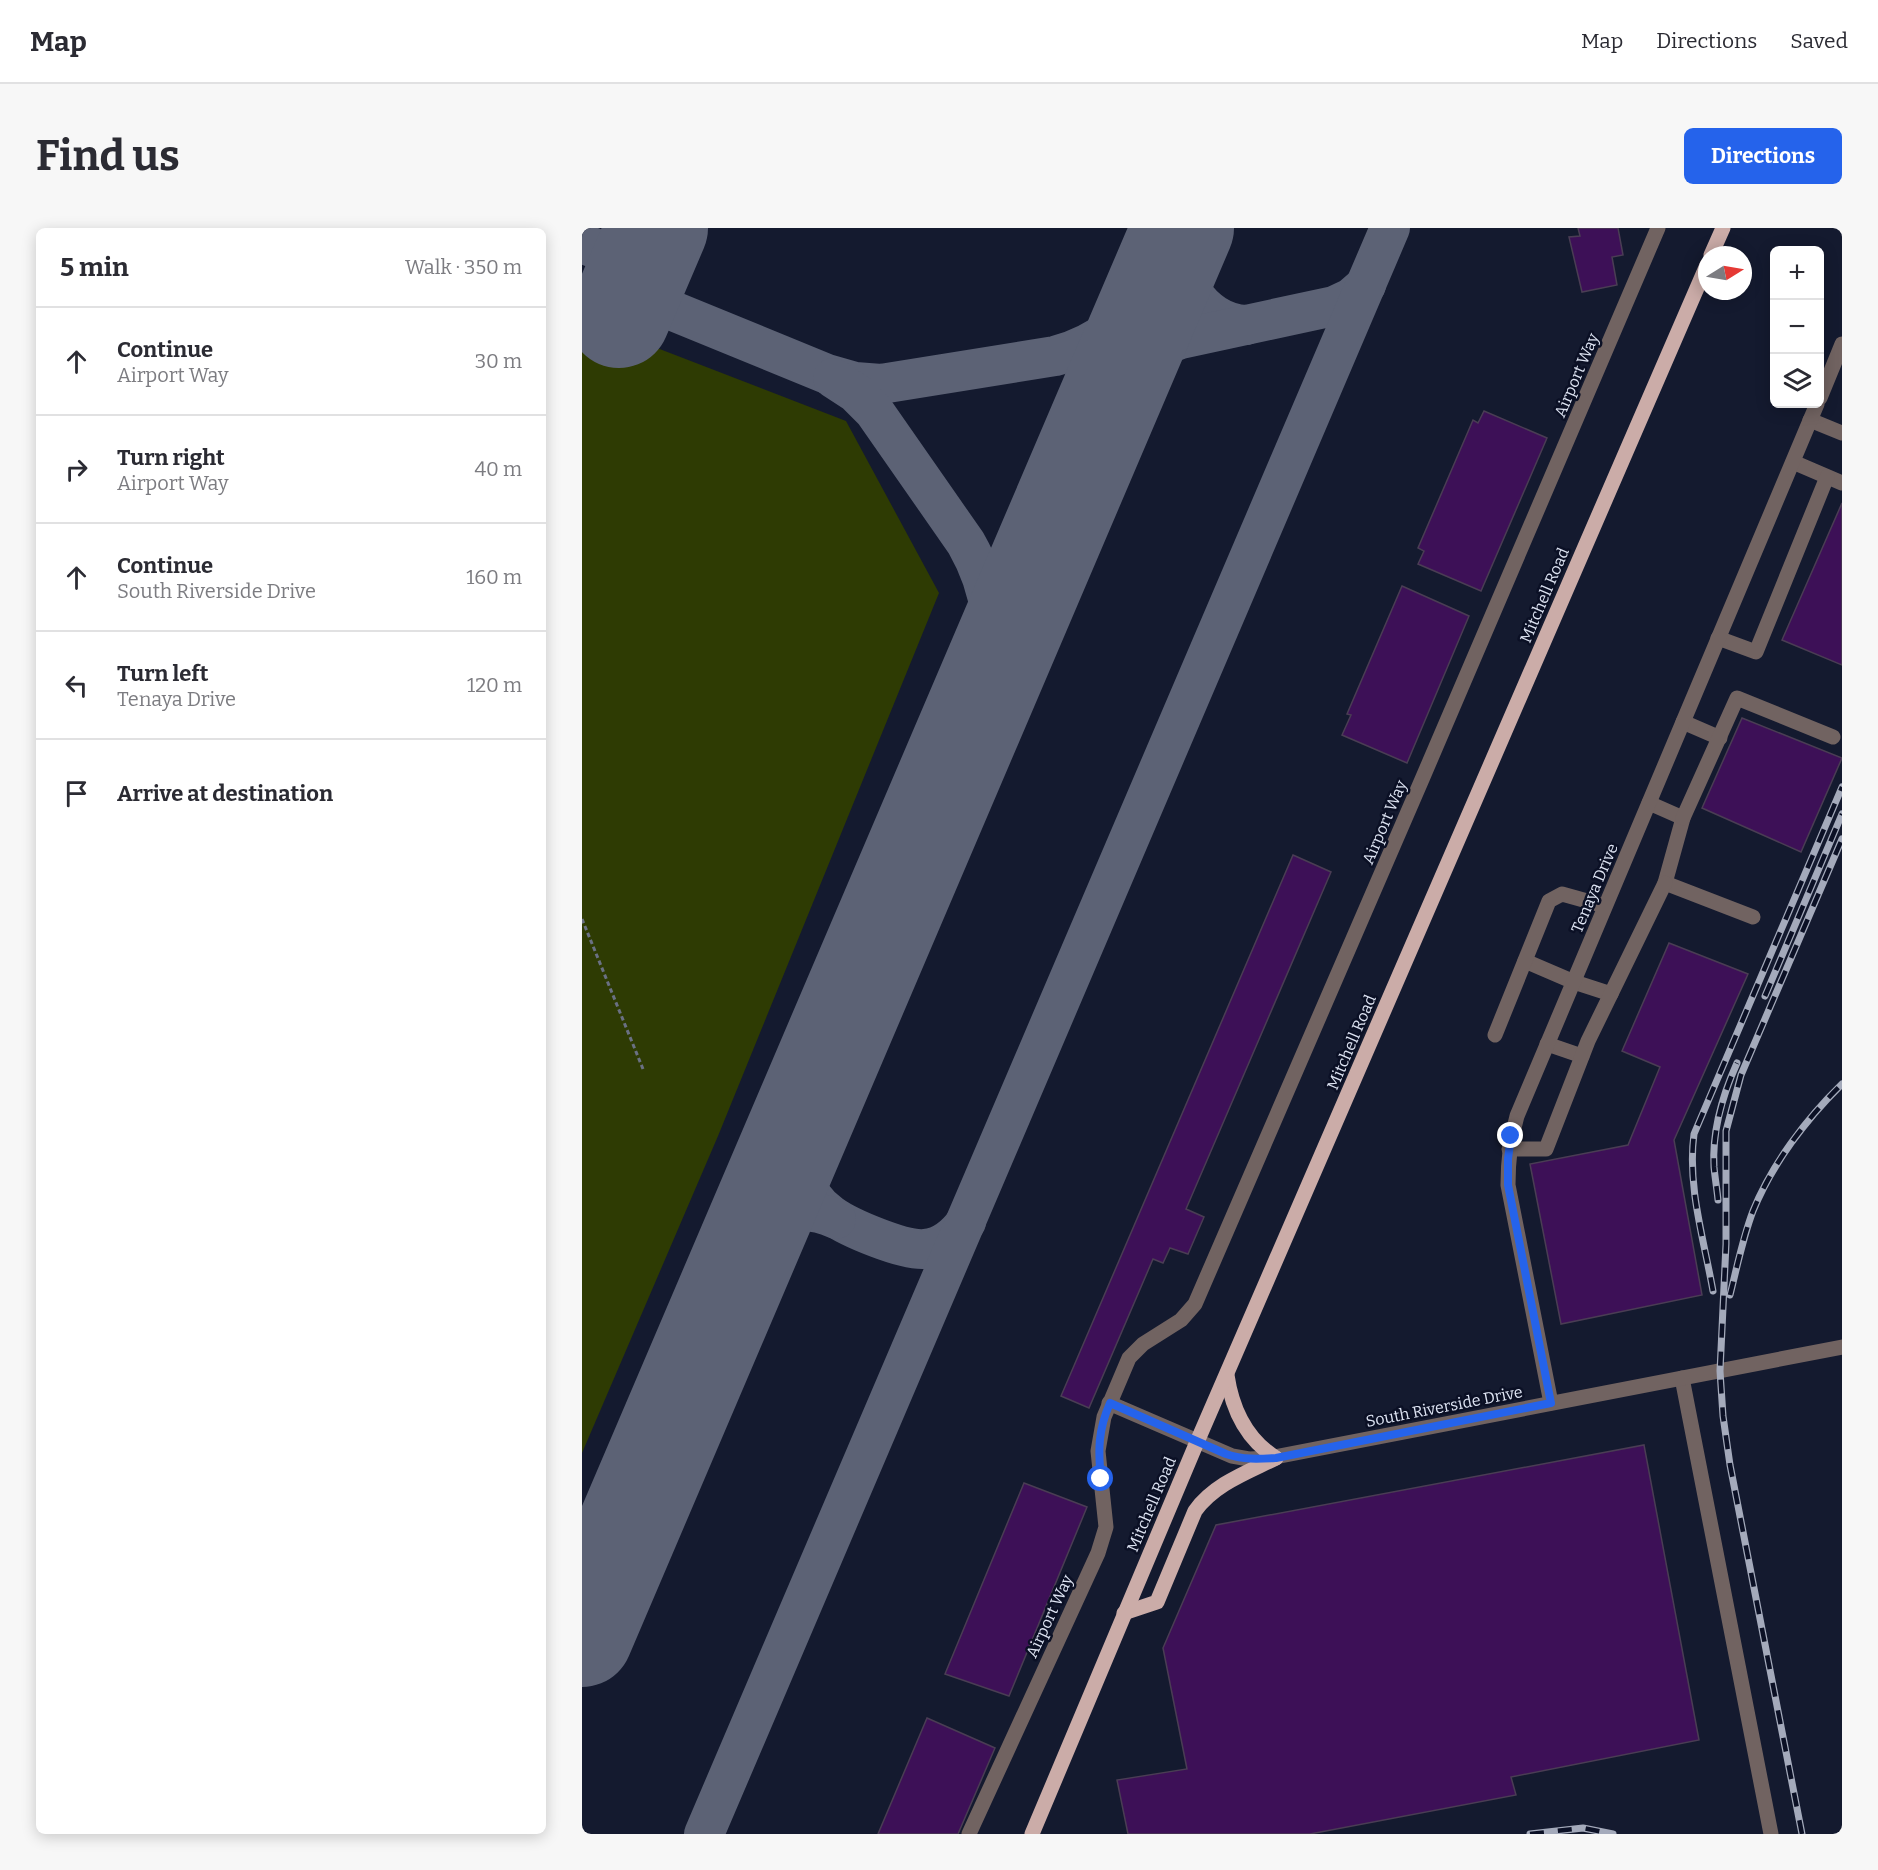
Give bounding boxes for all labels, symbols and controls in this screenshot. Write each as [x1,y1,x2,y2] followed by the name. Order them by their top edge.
[30,25,87,58] text: Map
[1581,28,1623,54] text: Map
[1656,28,1757,54] text: Directions
[1790,28,1848,54] text: Saved
[1684,128,1842,184] button: Directions
[36,131,180,181] text: Find us
[1698,246,1752,300] north arrow
[1770,246,1824,408] map controls
[1770,246,1824,300] button: +
[60,252,129,283] text: 5 min
[405,255,522,279] text: Walk · 350 m
[1770,300,1824,354] button: −
[1550,330,1603,420] street label: Airport Way
[117,336,213,363] text: Continue
[60,345,93,378] icon: ahead
[475,349,522,373] text: 30 m
[1770,354,1824,408] button: layers
[117,363,229,387] text: Airport Way
[117,444,225,471] text: Turn right
[60,453,93,486] icon: right
[474,457,522,481] text: 40 m
[117,471,229,495] text: Airport Way
[1516,544,1573,646] street label: Mitchell Road
[117,552,213,579] text: Continue
[60,561,93,594] icon: ahead
[466,565,522,589] text: 160 m
[117,579,316,603] text: South Riverside Drive
[117,660,209,687] text: Turn left
[60,669,93,702] icon: left
[467,673,522,697] text: 120 m
[117,687,236,711] text: Tenaya Drive
[60,777,93,810] icon: arrive
[1358,777,1411,867] street label: Airport Way
[117,780,333,807] text: Arrive at destination
[1567,841,1622,936] street label: Tenaya Drive
[1323,991,1380,1093] street label: Mitchell Road
[1497,1122,1523,1148] route end
[1364,1382,1524,1431] street label: South Riverside Drive
[1123,1453,1180,1555] street label: Mitchell Road
[1087,1465,1113,1491] route start
[1022,1571,1077,1661] street label: Airport Way

